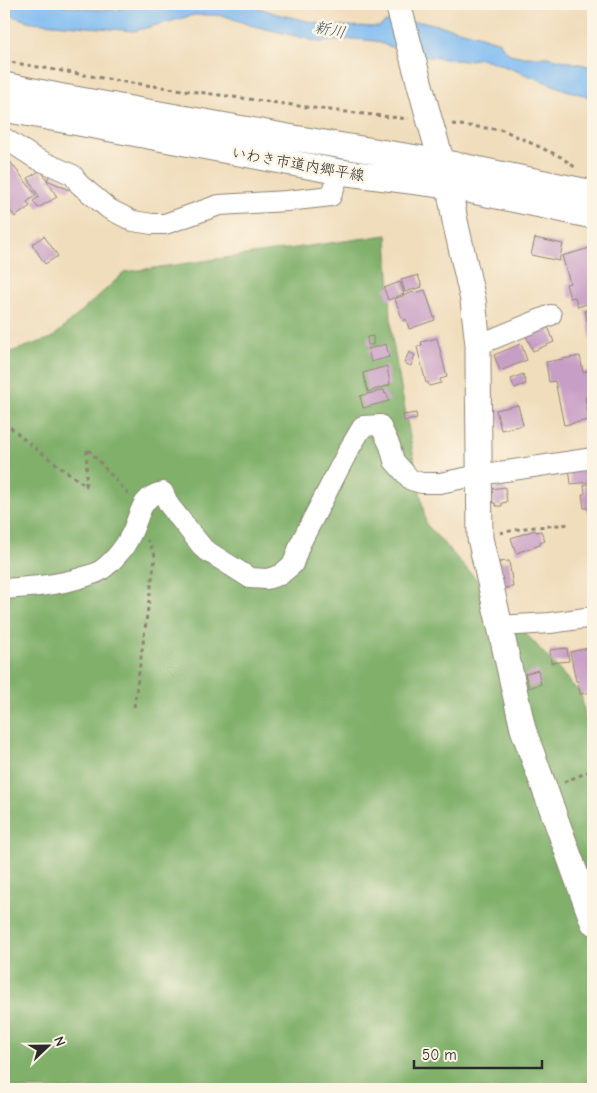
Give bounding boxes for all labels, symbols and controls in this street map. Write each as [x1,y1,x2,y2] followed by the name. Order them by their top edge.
[312,18,347,42] water label: 新川
[230,143,366,185] street label: いわき市道内郷平線
[22,1020,72,1070] north arrow
[50,1034,69,1049] text: N
[414,1038,542,1070] scale bar
[422,1046,457,1064] text: 50 m

